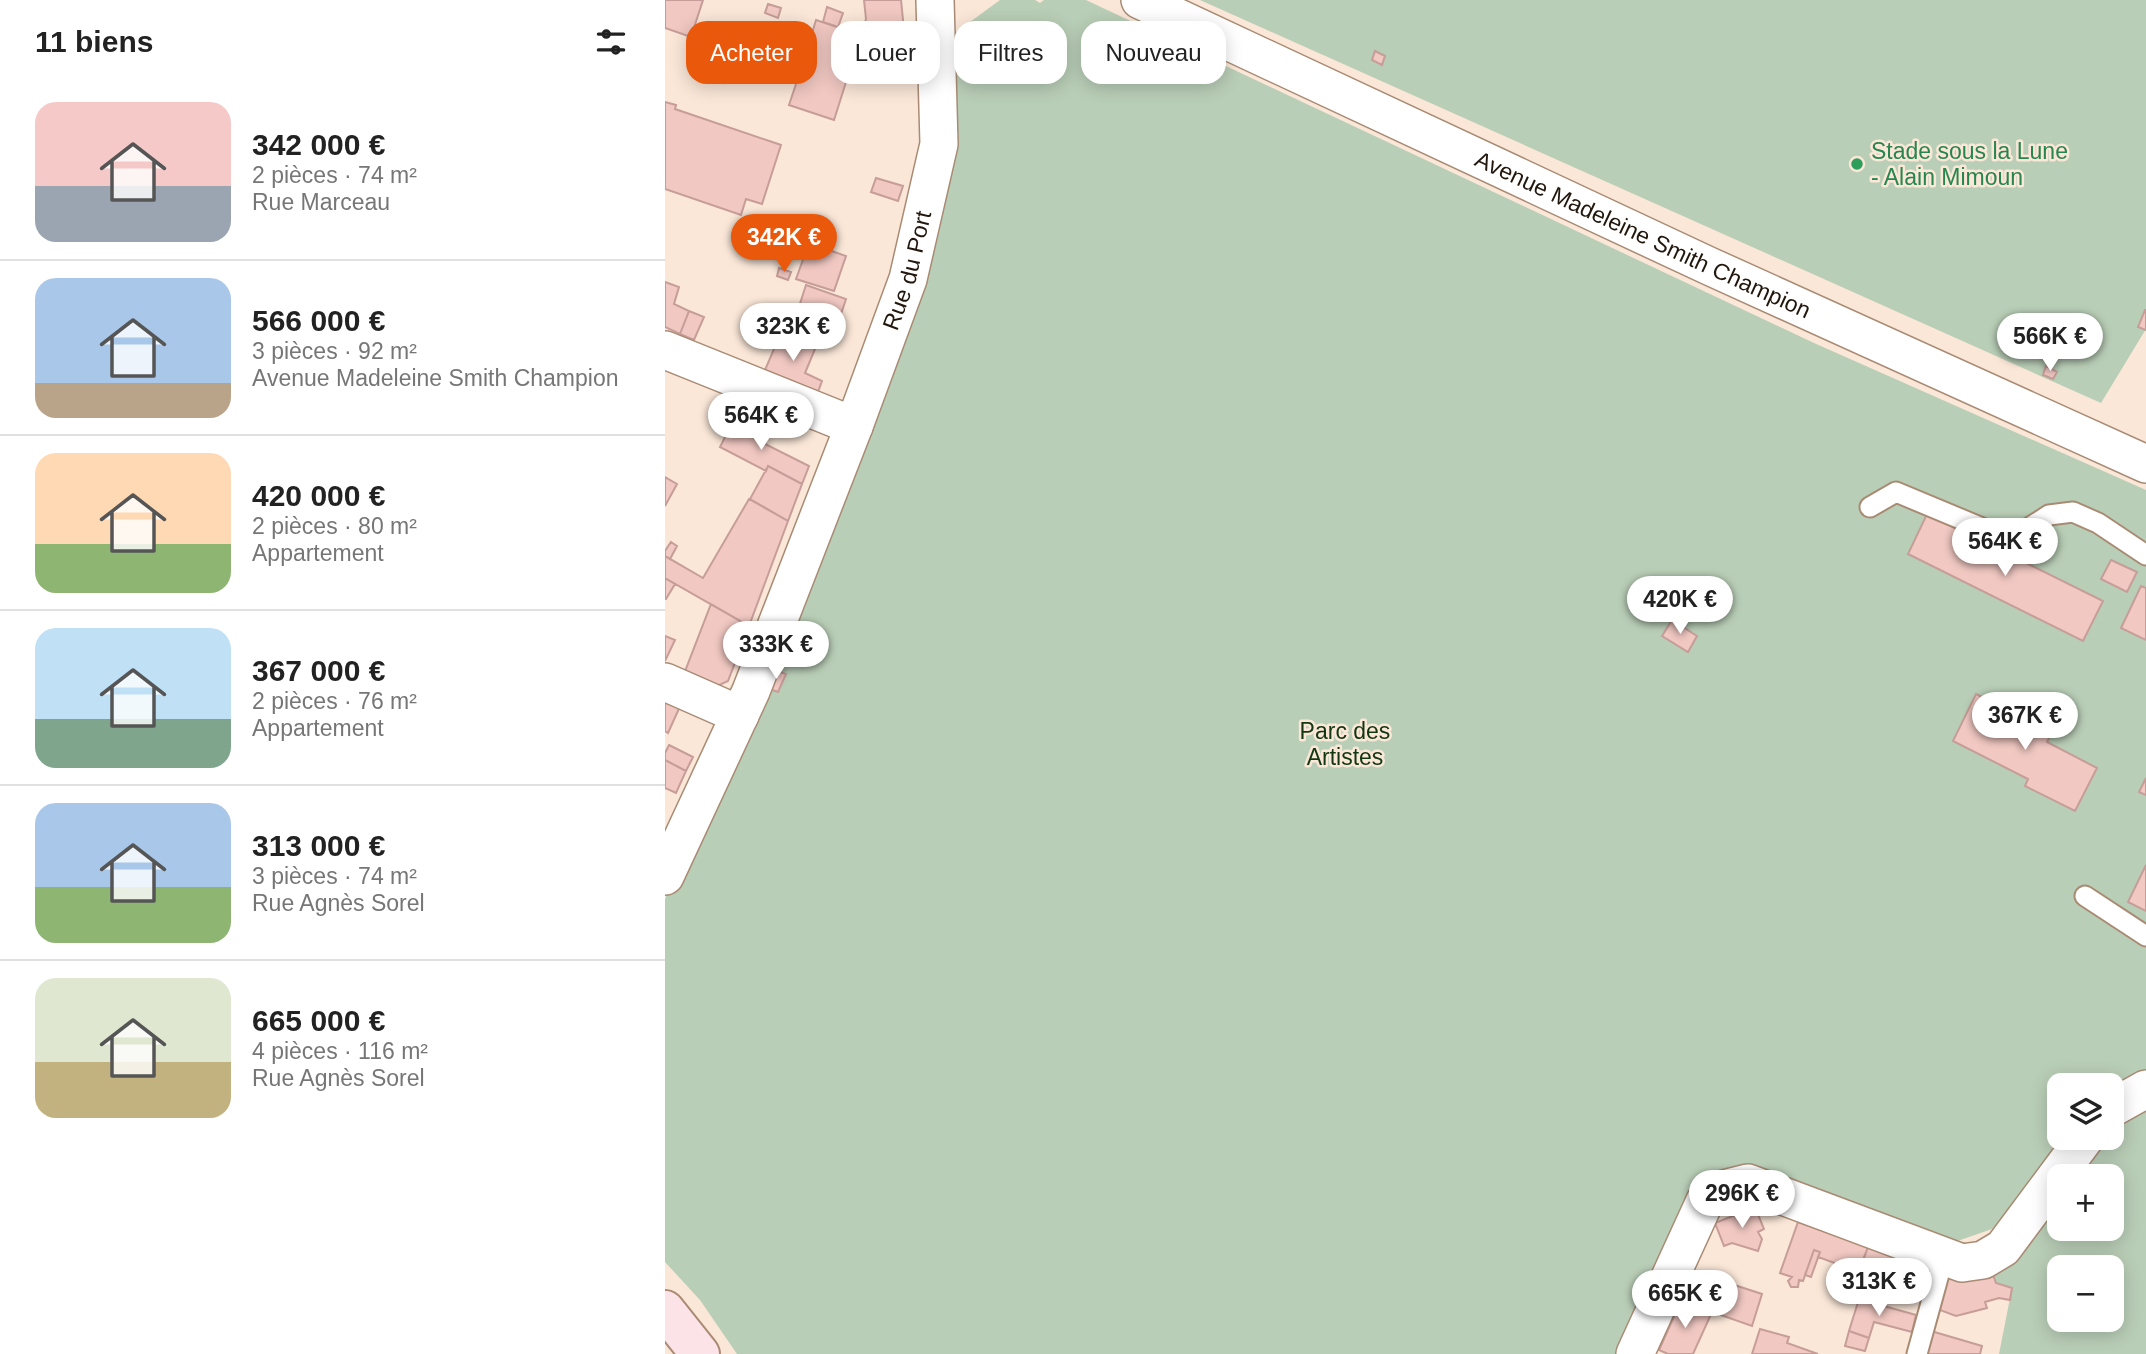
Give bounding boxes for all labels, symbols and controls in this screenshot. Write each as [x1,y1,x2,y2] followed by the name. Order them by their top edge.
[686,21,817,84] chip: Acheter
[831,21,940,84] chip: Louer
[954,21,1067,84] chip: Filtres
[1081,21,1226,84] chip: Nouveau
[592,23,630,61] icon: filters
[35,25,153,58] text: 11 biens
[252,128,385,161] text: 342 000 €
[91,130,175,214] icon: home
[1871,138,2068,190] place label: Stade sous la Lune - Alain Mimoun
[1471,146,1815,323] street label: Avenue Madeleine Smith Champion
[1849,156,1865,172] marker: Stade sous la Lune - Alain Mimoun
[252,162,417,188] text: 2 pièces · 74 m²
[252,189,390,215] text: Rue Marceau
[877,208,936,334] street label: Rue du Port
[727,215,841,274] pin: 342K €
[747,224,821,250] text: 342K €
[252,304,385,337] text: 566 000 €
[736,304,850,363] pin: 323K €
[91,306,175,390] icon: home
[756,313,830,339] text: 323K €
[1993,314,2107,373] pin: 566K €
[2013,323,2087,349] text: 566K €
[252,338,417,364] text: 3 pièces · 92 m²
[252,365,619,391] text: Avenue Madeleine Smith Champion
[704,392,818,452] pin: 564K €
[724,402,798,428] text: 564K €
[252,479,385,512] text: 420 000 €
[91,481,175,565] icon: home
[252,513,417,539] text: 2 pièces · 80 m²
[1948,518,2062,578] pin: 564K €
[1968,528,2042,554] text: 564K €
[252,540,384,566] text: Appartement
[1623,576,1737,636] pin: 420K €
[1643,586,1717,612] text: 420K €
[719,622,833,681] pin: 333K €
[739,631,813,657] text: 333K €
[252,654,385,687] text: 367 000 €
[91,656,175,740] icon: home
[252,688,417,714] text: 2 pièces · 76 m²
[1968,692,2082,752] pin: 367K €
[1988,702,2062,728] text: 367K €
[252,715,384,741] text: Appartement
[1300,718,1390,770] park label: Parc des Artistes
[252,829,385,862] text: 313 000 €
[91,831,175,915] icon: home
[252,863,417,889] text: 3 pièces · 74 m²
[252,890,425,916] text: Rue Agnès Sorel
[252,1004,385,1037] text: 665 000 €
[91,1006,175,1090] icon: home
[252,1038,428,1064] text: 4 pièces · 116 m²
[252,1065,425,1091] text: Rue Agnès Sorel
[2047,1073,2124,1332] map controls
[2047,1073,2124,1150] button: layers
[2047,1164,2124,1241] button: +
[1685,1170,1799,1230] pin: 296K €
[1705,1180,1779,1206] text: 296K €
[2047,1255,2124,1332] button: −
[1822,1258,1936,1318] pin: 313K €
[1842,1268,1916,1294] text: 313K €
[1628,1270,1742,1330] pin: 665K €
[1648,1280,1722,1306] text: 665K €

